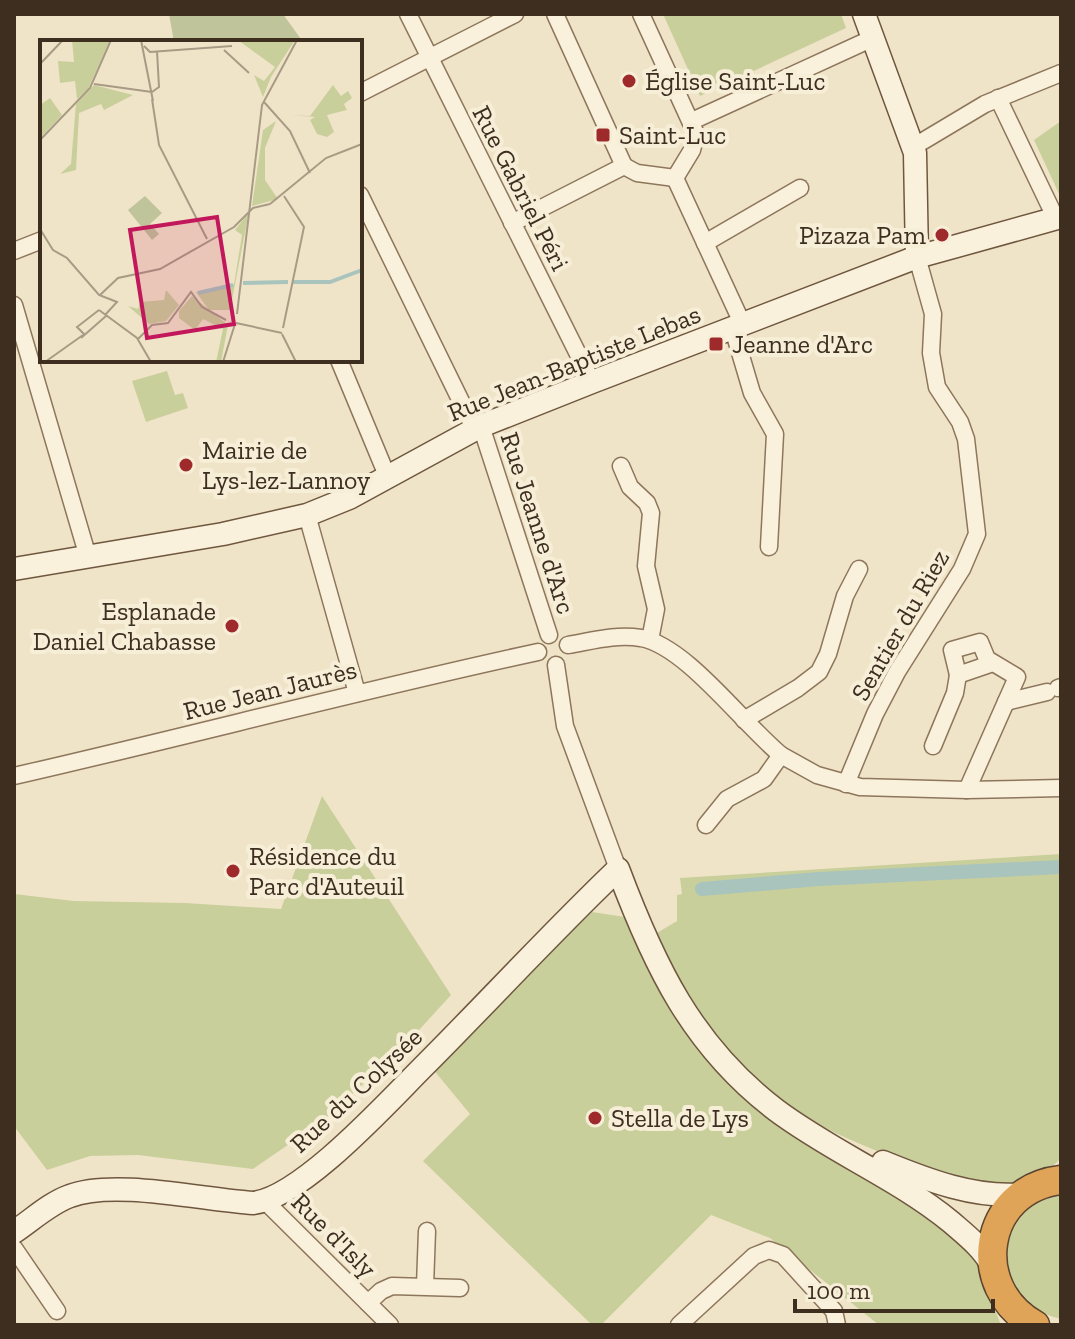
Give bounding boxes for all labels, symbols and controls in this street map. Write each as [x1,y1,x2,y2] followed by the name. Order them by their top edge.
[40,40,362,362] inset map
[645,65,825,97] place label: Église Saint-Luc
[620,72,638,90] marker: Église Saint-Luc
[466,100,576,276] street label: Rue Gabriel Péri
[619,119,726,151] place label: Saint-Luc
[594,126,612,144] marker: Saint-Luc
[799,219,927,251] place label: Pizaza Pam
[933,226,951,244] marker: Pizaza Pam
[443,298,705,428] street label: Rue Jean-Baptiste Lebas
[732,328,873,360] place label: Jeanne d'Arc
[707,335,725,353] marker: Jeanne d'Arc
[494,428,582,618] street label: Rue Jeanne d'Arc
[202,434,371,496] place label: Mairie de Lys-lez-Lannoy
[177,456,195,474] marker: Mairie de Lys-lez-Lannoy
[844,544,956,706] street label: Sentier du Riez
[33,595,216,657] place label: Esplanade Daniel Chabasse
[223,617,241,635] marker: Esplanade Daniel Chabasse
[180,653,360,727] street label: Rue Jean Jaurès
[249,840,404,902] place label: Résidence du Parc d'Auteuil
[224,862,242,880] marker: Résidence du Parc d'Auteuil
[283,1021,429,1159] street label: Rue du Colysée
[611,1102,749,1134] place label: Stella de Lys
[586,1109,604,1127] marker: Stella de Lys
[285,1186,384,1285] street label: Rue d'Isly
[795,1263,993,1313] scale bar
[807,1276,870,1305] text: 100 m

